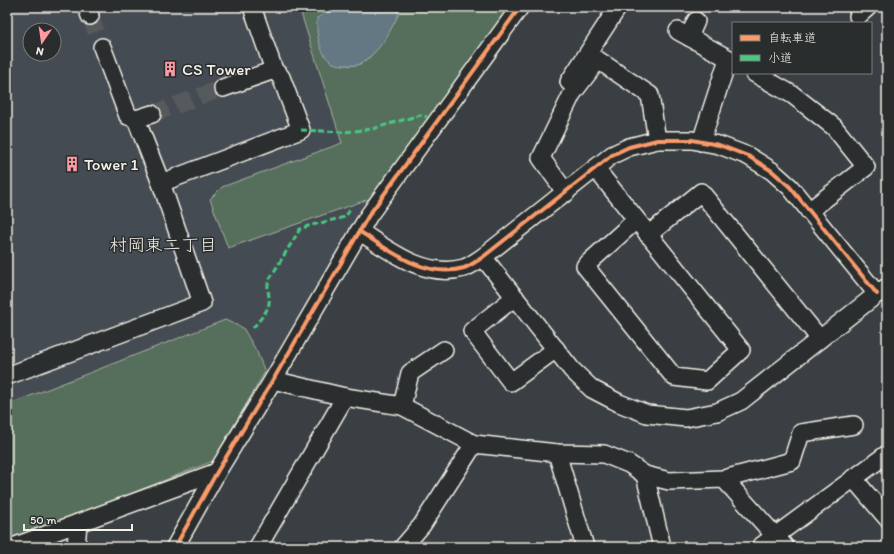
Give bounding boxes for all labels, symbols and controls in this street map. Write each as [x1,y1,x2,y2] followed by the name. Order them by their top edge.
[22,22,62,62] north arrow
[732,22,872,74] legend
[768,31,816,45] text: 自転車道
[35,44,45,58] text: N
[768,51,792,65] text: 小道
[182,59,251,79] place label: CS Tower
[161,60,179,78] building icon: CS Tower
[84,154,138,174] place label: Tower 1
[63,155,81,173] building icon: Tower 1
[109,234,217,256] district label: 村岡東二丁目
[24,506,132,532] scale bar
[30,513,56,527] text: 50 m

